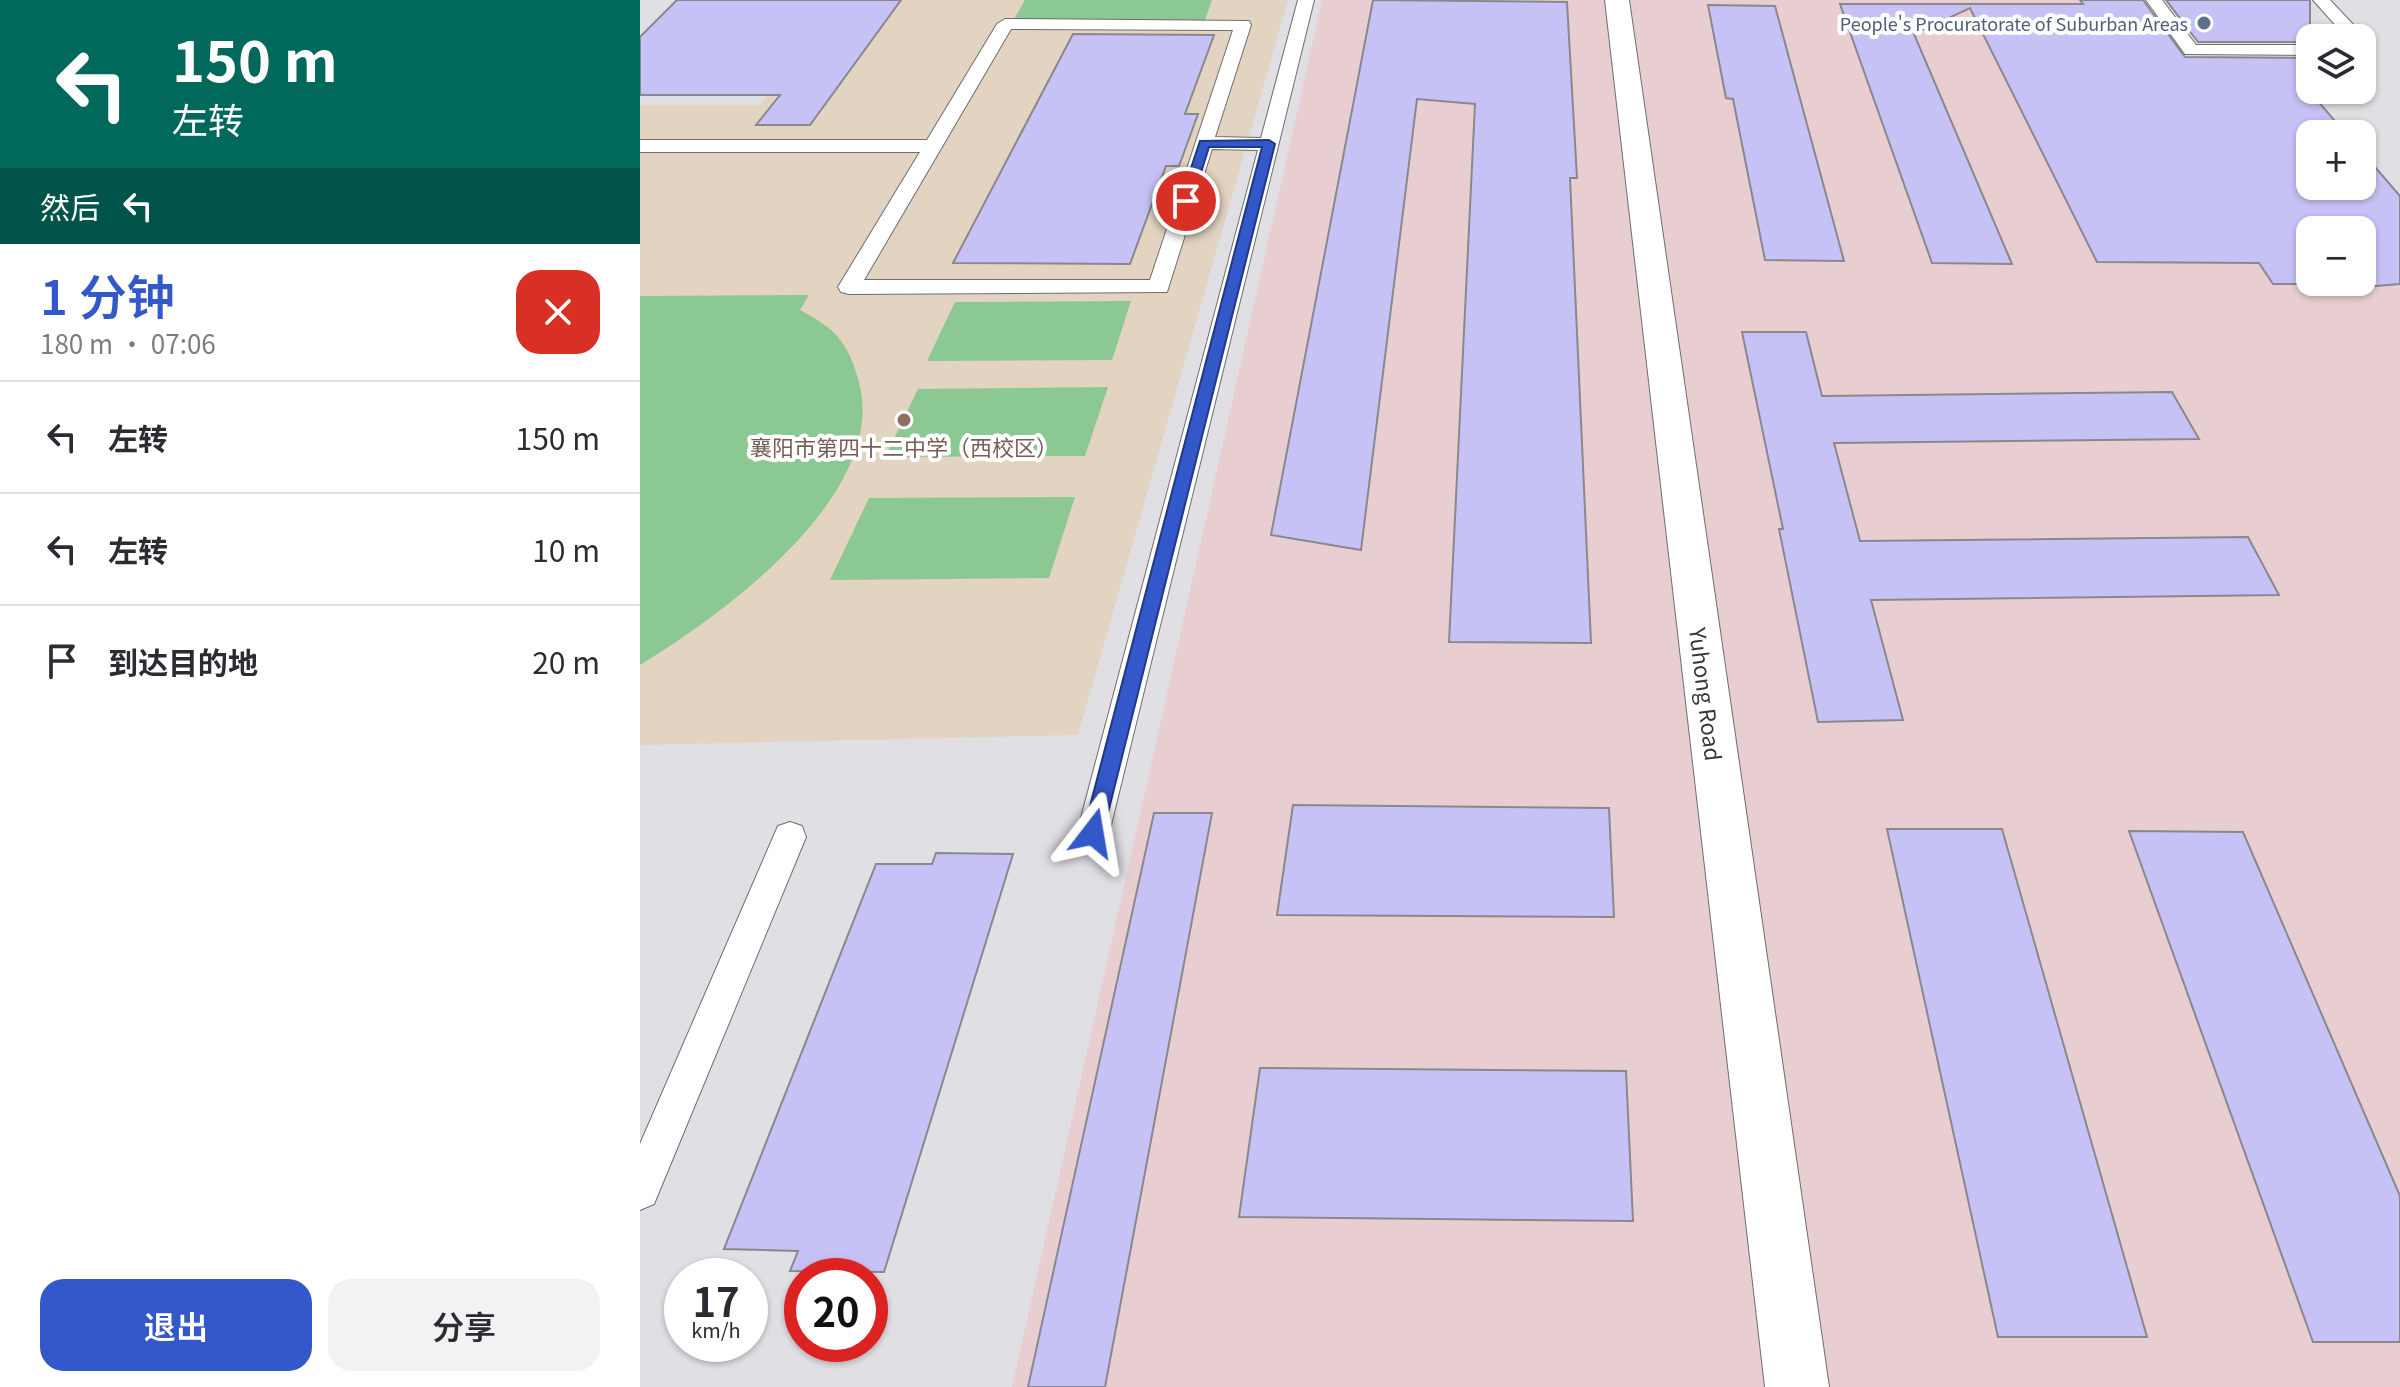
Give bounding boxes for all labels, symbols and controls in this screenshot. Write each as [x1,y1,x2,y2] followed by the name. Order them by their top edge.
[1840,10,2188,36] place label: People's Procuratorate of Suburban Areas
[2195,14,2213,32] marker: People's Procuratorate of Suburban Areas
[172,17,338,98] text: 150 m
[2296,24,2376,296] map controls
[2296,24,2376,104] button: layers
[40,32,144,136] icon: left
[172,92,244,144] text: 左转
[2296,120,2376,200] button: +
[1152,167,1220,235] pin
[1164,179,1208,223] icon: arrive
[40,184,100,228] text: 然后
[116,184,160,228] icon: left
[2296,216,2376,296] button: −
[40,259,175,329] text: 1 分钟
[516,270,600,354] button: close
[40,324,216,361] text: 180 m · 07:06
[895,411,913,429] marker: 襄阳市第四十二中学（西校区）
[40,415,84,459] icon: left
[108,415,168,459] text: 左转
[516,415,600,459] text: 150 m
[750,430,1058,462] place label: 襄阳市第四十二中学（西校区）
[40,527,84,571] icon: left
[108,527,168,571] text: 左转
[532,527,600,571] text: 10 m
[1683,624,1731,763] street label: Yuhong Road
[40,639,84,683] icon: arrive
[108,639,258,683] text: 到达目的地
[532,639,600,683] text: 20 m
[1051,791,1135,875] position arrow
[784,1258,888,1362] speed limit sign: 20
[692,1271,740,1329] text: 17
[40,1279,312,1371] button: 退出
[328,1279,600,1371] button: 分享
[691,1315,741,1344] text: km/h

